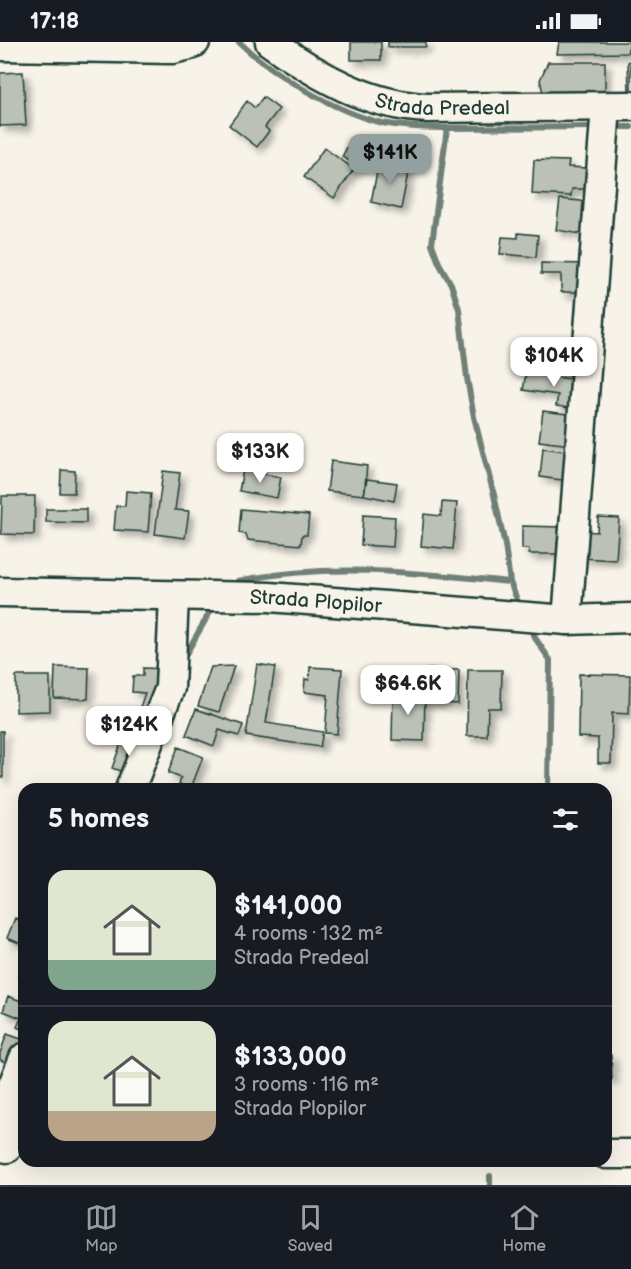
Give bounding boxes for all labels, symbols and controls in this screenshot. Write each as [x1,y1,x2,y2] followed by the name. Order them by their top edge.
[30,8,79,35] text: 17:18
[372,88,510,121] street label: Strada Predeal
[348,134,432,185] pin: $141K
[363,141,418,165] text: $141K
[512,337,596,388] pin: $104K
[524,344,584,368] text: $104K
[218,433,302,484] pin: $133K
[231,440,289,464] text: $133K
[250,586,383,619] street label: Strada Plopilor
[359,665,457,716] pin: $64.6K
[374,672,442,696] text: $64.6K
[87,706,171,757] pin: $124K
[100,713,158,737] text: $124K
[549,803,582,836] icon: filters
[48,804,149,835] text: 5 homes
[234,891,342,922] text: $141,000
[96,894,168,966] icon: home
[234,922,383,946] text: 4 rooms · 132 m²
[234,946,369,970] text: Strada Predeal
[234,1042,347,1073] text: $133,000
[96,1045,168,1117] icon: home
[234,1073,379,1097] text: 3 rooms · 116 m²
[234,1097,366,1121] text: Strada Plopilor
[85,1201,118,1256] tab: Map
[288,1201,333,1256] tab: Saved
[503,1201,546,1256] tab: Home

